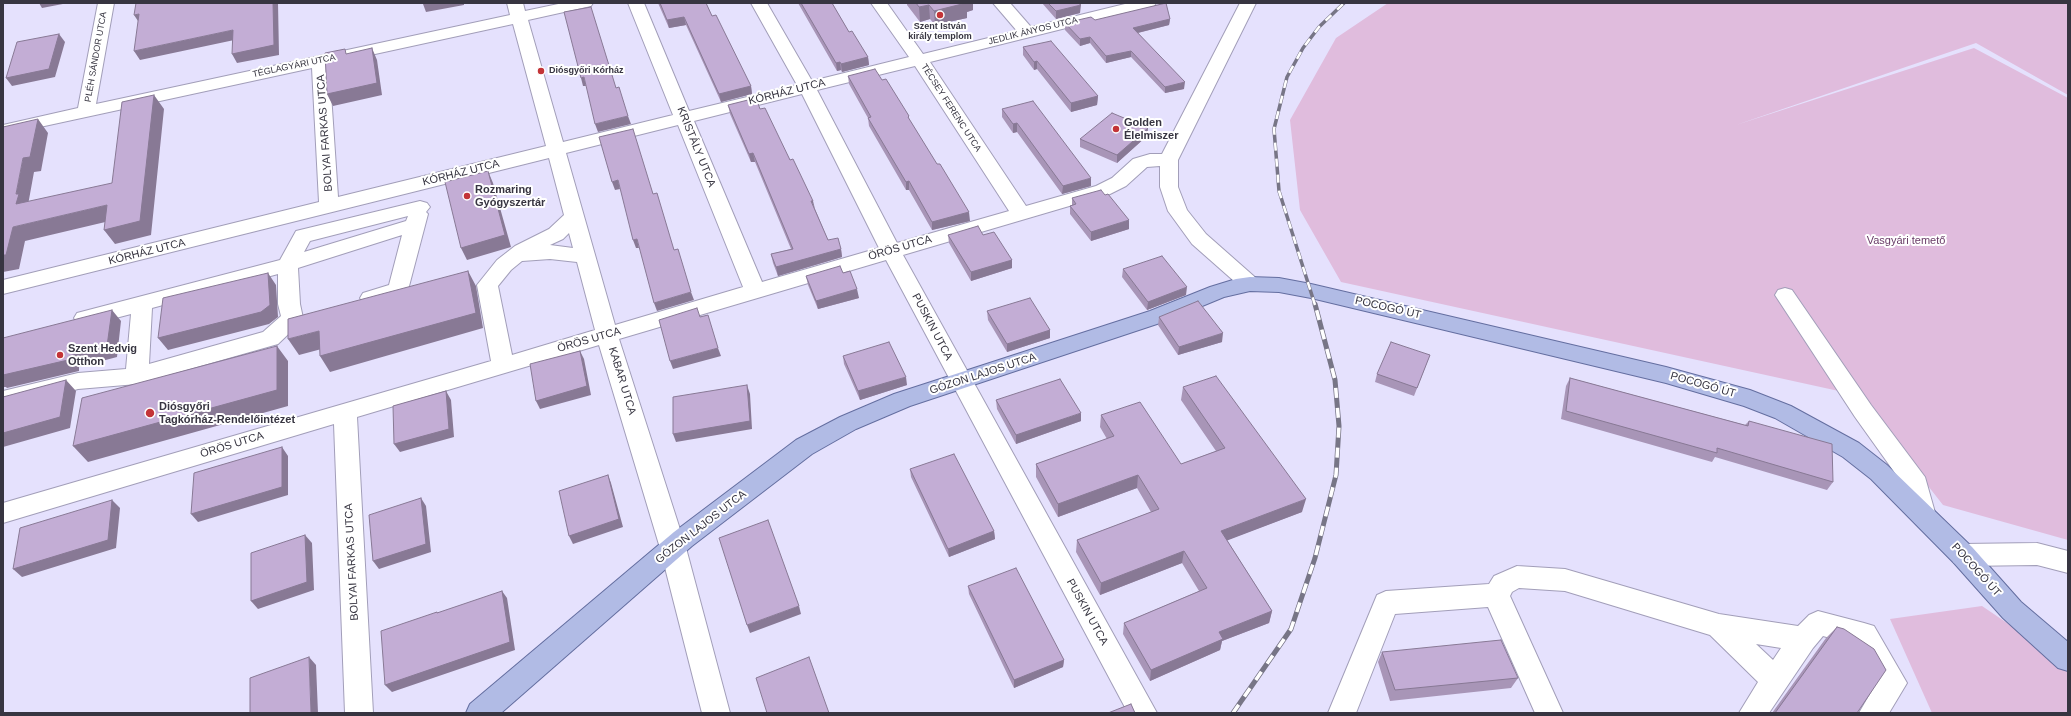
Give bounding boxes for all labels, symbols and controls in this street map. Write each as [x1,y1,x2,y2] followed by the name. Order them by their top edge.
[935,10,945,20] marker: Szent István király templom
[83,11,109,103] street label: PLÉH SÁNDOR UTCA
[987,15,1079,47] street label: JEDLIK ÁNYOS UTCA
[908,22,972,43] place label: Szent István király templom
[252,52,336,80] street label: TÉGLAGYÁRI UTCA
[919,62,983,154] street label: TÉCSEY FERENC UTCA
[536,66,546,76] marker: Diósgyőri Kórház
[549,66,624,76] place label: Diósgyőri Kórház
[314,74,336,192] street label: BOLYAI FARKAS UTCA
[747,76,827,108] street label: KÓRHÁZ UTCA
[674,105,718,189] street label: KRISTÁLY UTCA
[1124,116,1178,142] place label: Golden Élelmiszer
[1111,124,1121,134] marker: Golden Élelmiszer
[421,157,501,189] street label: KÓRHÁZ UTCA
[475,183,545,209] place label: Rozmaring Gyógyszertár
[462,191,472,201] marker: Rozmaring Gyógyszertár
[867,233,933,263] street label: ÖRÖS UTCA
[1867,234,1945,248] park label: Vasgyári temető
[107,236,187,268] street label: KÓRHÁZ UTCA
[909,291,955,363] street label: PUSKIN UTCA
[1354,294,1422,322] street label: POCOGÓ ÚT
[556,325,622,355] street label: ÖRÖS UTCA
[68,342,137,368] place label: Szent Hedvig Otthon
[605,345,639,417] street label: KABAR UTCA
[55,350,65,360] marker: Szent Hedvig Otthon
[928,351,1038,397] street label: GÓZON LAJOS UTCA
[1669,369,1737,401] street label: POCOGÓ ÚT
[159,400,295,426] place label: Diósgyőri Tagkórház-Rendelőintézet
[144,407,156,419] marker: Diósgyőri Tagkórház-Rendelőintézet
[199,429,265,461] street label: ÖRÖS UTCA
[653,488,749,566] street label: GÓZON LAJOS UTCA
[342,503,362,621] street label: BOLYAI FARKAS UTCA
[1949,541,2003,599] street label: POCOGÓ ÚT
[1063,576,1111,648] street label: PUSKIN UTCA

